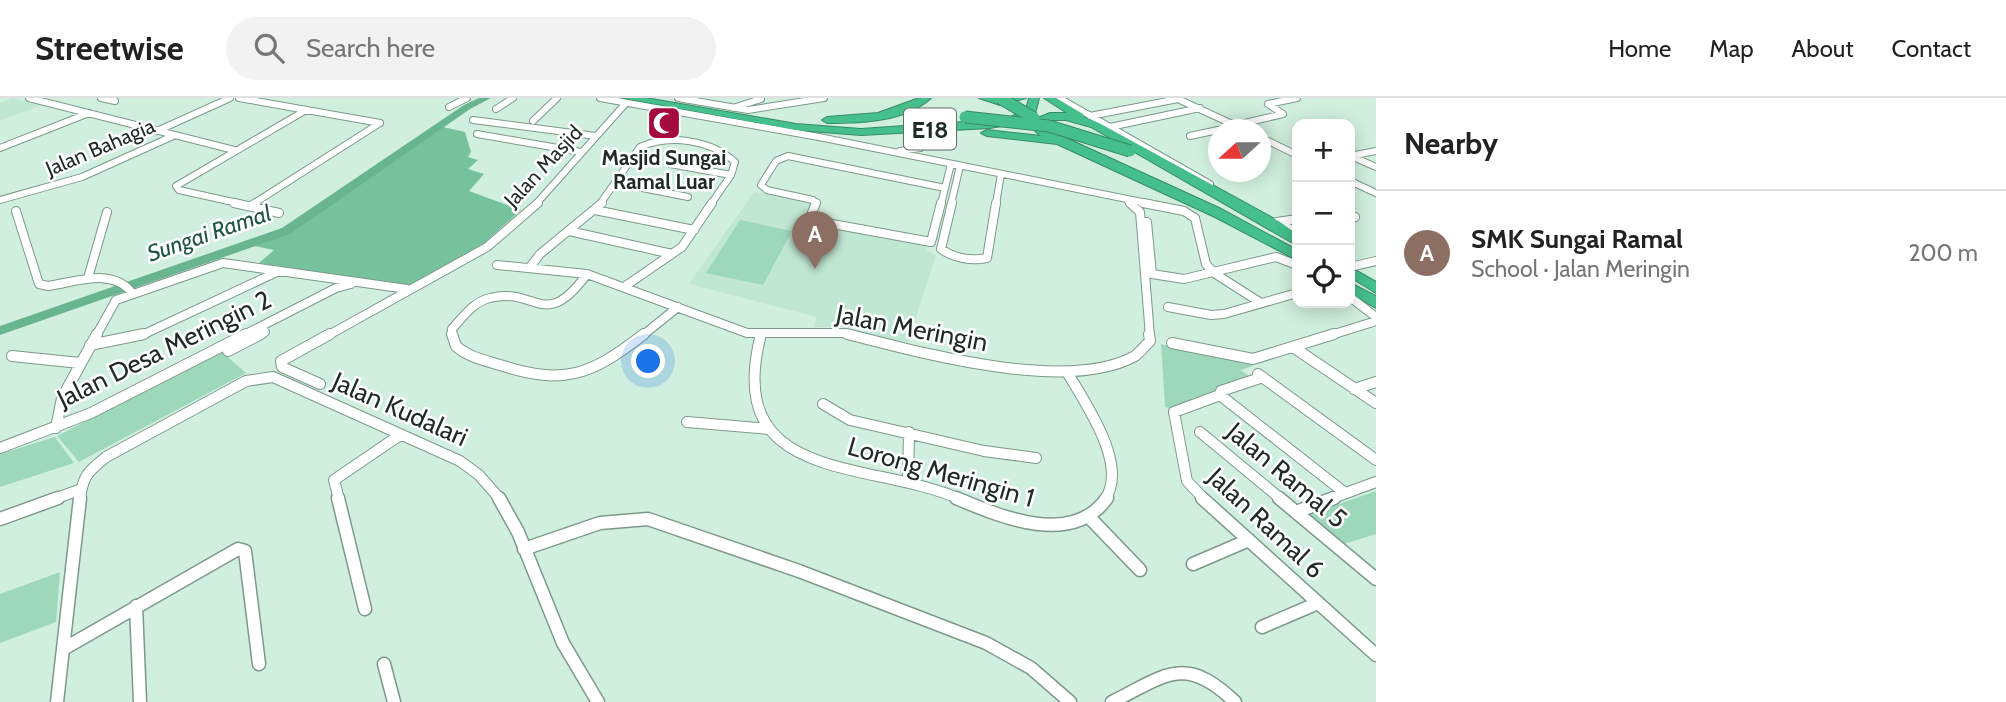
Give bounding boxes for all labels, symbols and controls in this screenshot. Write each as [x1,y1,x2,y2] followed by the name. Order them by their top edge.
[226,17,716,80] search box
[35,28,184,68] text: Streetwise
[250,29,288,67] icon: search
[306,32,435,64] text: Search here
[1608,34,1671,63] text: Home
[1709,34,1754,63] text: Map
[1792,34,1854,63] text: About
[1892,34,1971,63] text: Contact
[645,104,683,142] mosque icon: Masjid Sungai Ramal Luar
[904,109,956,150] road number: E18
[41,113,158,182] street label: Jalan Bahagia
[1208,119,1271,182] north arrow
[1292,119,1355,308] map controls
[1292,119,1355,182] button: +
[498,120,588,214] street label: Jalan Masjid
[1404,125,1498,162] text: Nearby
[602,145,726,194] place label: Masjid Sungai Ramal Luar
[1292,182,1355,245] button: −
[143,198,275,267] water label: Sungai Ramal
[792,211,838,269] pin: A
[1471,223,1683,255] text: SMK Sungai Ramal
[1420,239,1434,267] text: A
[1908,239,1978,267] text: 200 m
[1292,245,1355,308] button: locate
[1471,255,1690,283] text: School · Jalan Meringin
[51,283,276,415] street label: Jalan Desa Meringin 2
[833,297,991,358] street label: Jalan Meringin
[631,344,665,378] your location
[326,365,473,453] street label: Jalan Kudalari
[1220,415,1354,535] street label: Jalan Ramal 5
[844,430,1038,514] street label: Lorong Meringin 1
[1200,460,1331,585] street label: Jalan Ramal 6

